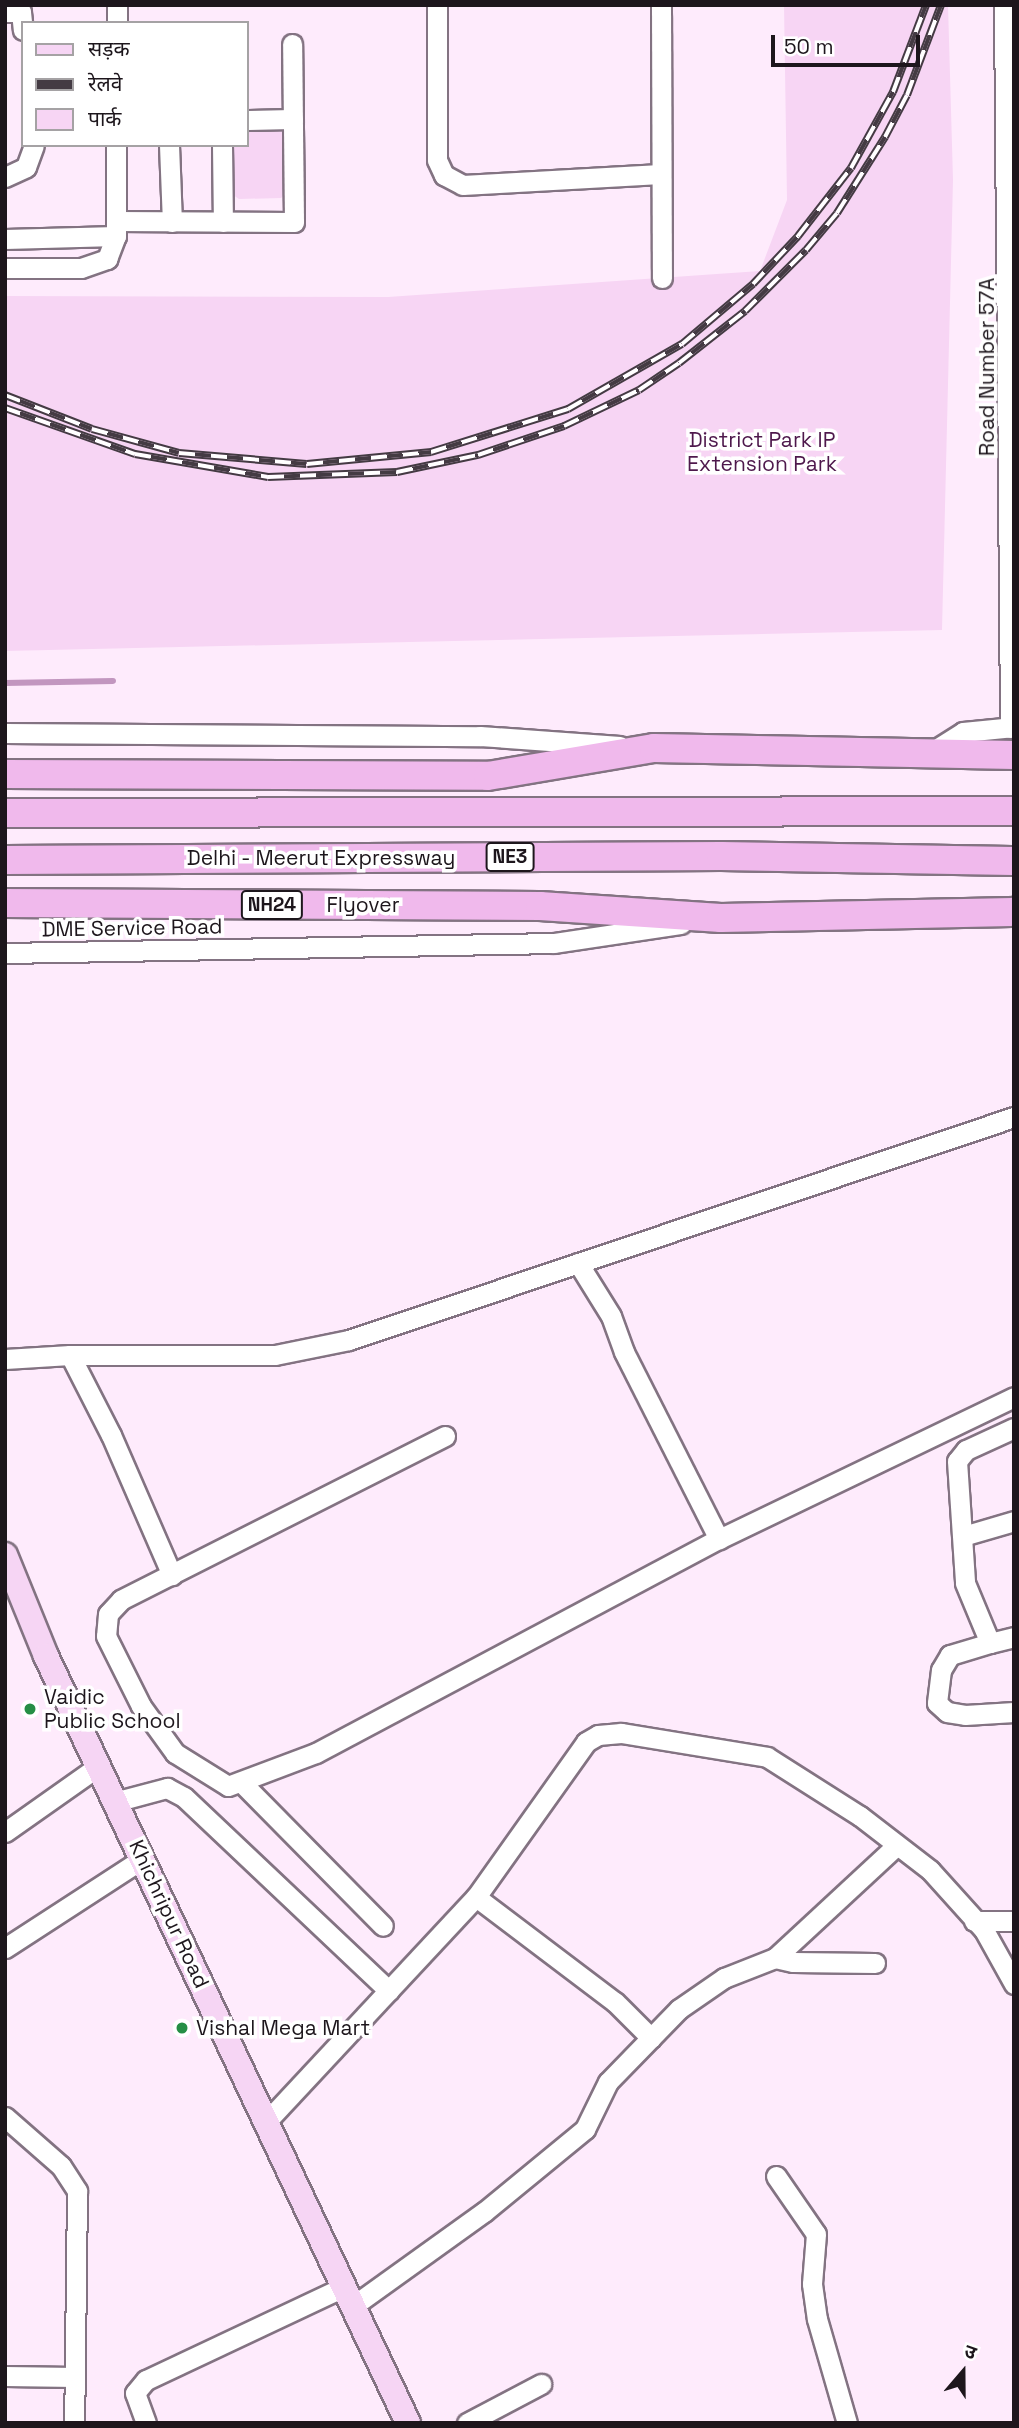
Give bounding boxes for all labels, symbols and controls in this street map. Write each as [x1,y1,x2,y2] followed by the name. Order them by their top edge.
[21,21,248,147] legend
[774,21,923,65] scale bar
[784,33,834,60] text: 50 m
[88,35,130,62] text: सड़क
[88,70,123,97] text: रेलवे
[88,105,122,132] text: पार्क
[974,278,1000,456] street label: Road Number 57A
[687,427,837,477] park label: District Park IP Extension Park
[486,842,534,872] road number: NE3
[186,845,456,871] street label: Delhi - Meerut Expressway
[240,890,304,920] road number: NH24
[326,892,400,918] street label: Flyover
[41,914,223,942] street label: DME Service Road
[44,1684,181,1734] place label: Vaidic Public School
[22,1701,38,1717] marker: Vaidic Public School
[124,1836,214,1992] street label: Khichripur Road
[196,2015,370,2041] place label: Vishal Mega Mart
[174,2020,190,2036] marker: Vishal Mega Mart
[928,2337,998,2407] north arrow
[961,2338,980,2365] text: उ

